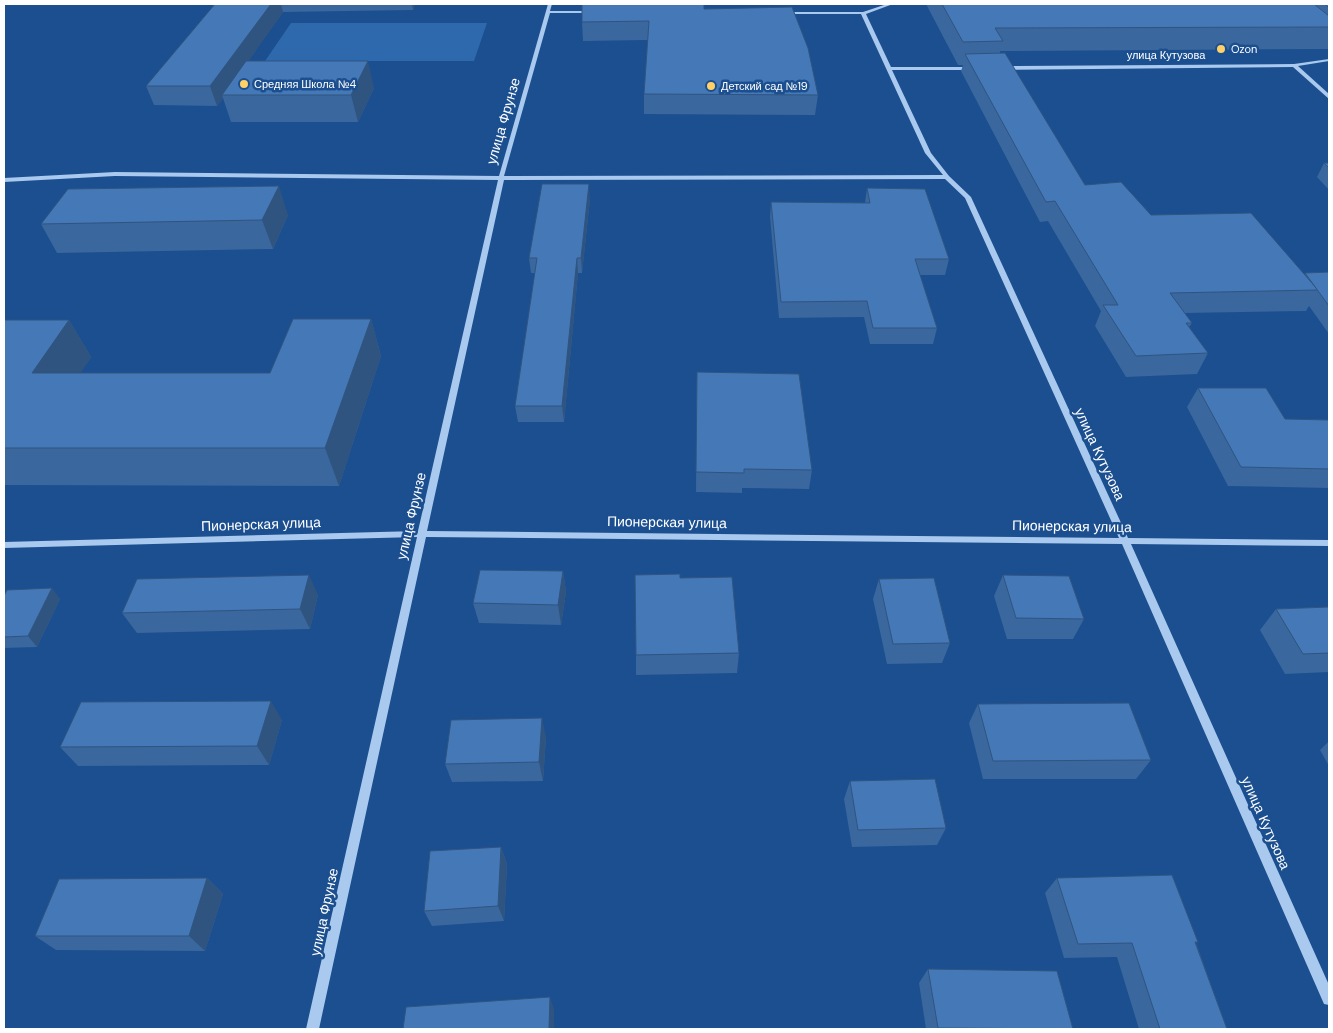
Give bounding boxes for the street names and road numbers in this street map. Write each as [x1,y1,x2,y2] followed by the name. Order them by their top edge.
[1127,48,1206,62] street label: улица Кутузова
[482,75,524,166] street label: улица Фрунзе
[1071,405,1129,503] street label: улица Кутузова
[392,470,430,562] street label: улица Фрунзе
[607,512,727,532] street label: Пионерская улица
[201,513,321,535] street label: Пионерская улица
[1012,516,1132,536] street label: Пионерская улица
[1237,774,1295,873] street label: улица Кутузова
[306,866,342,958] street label: улица Фрунзе

